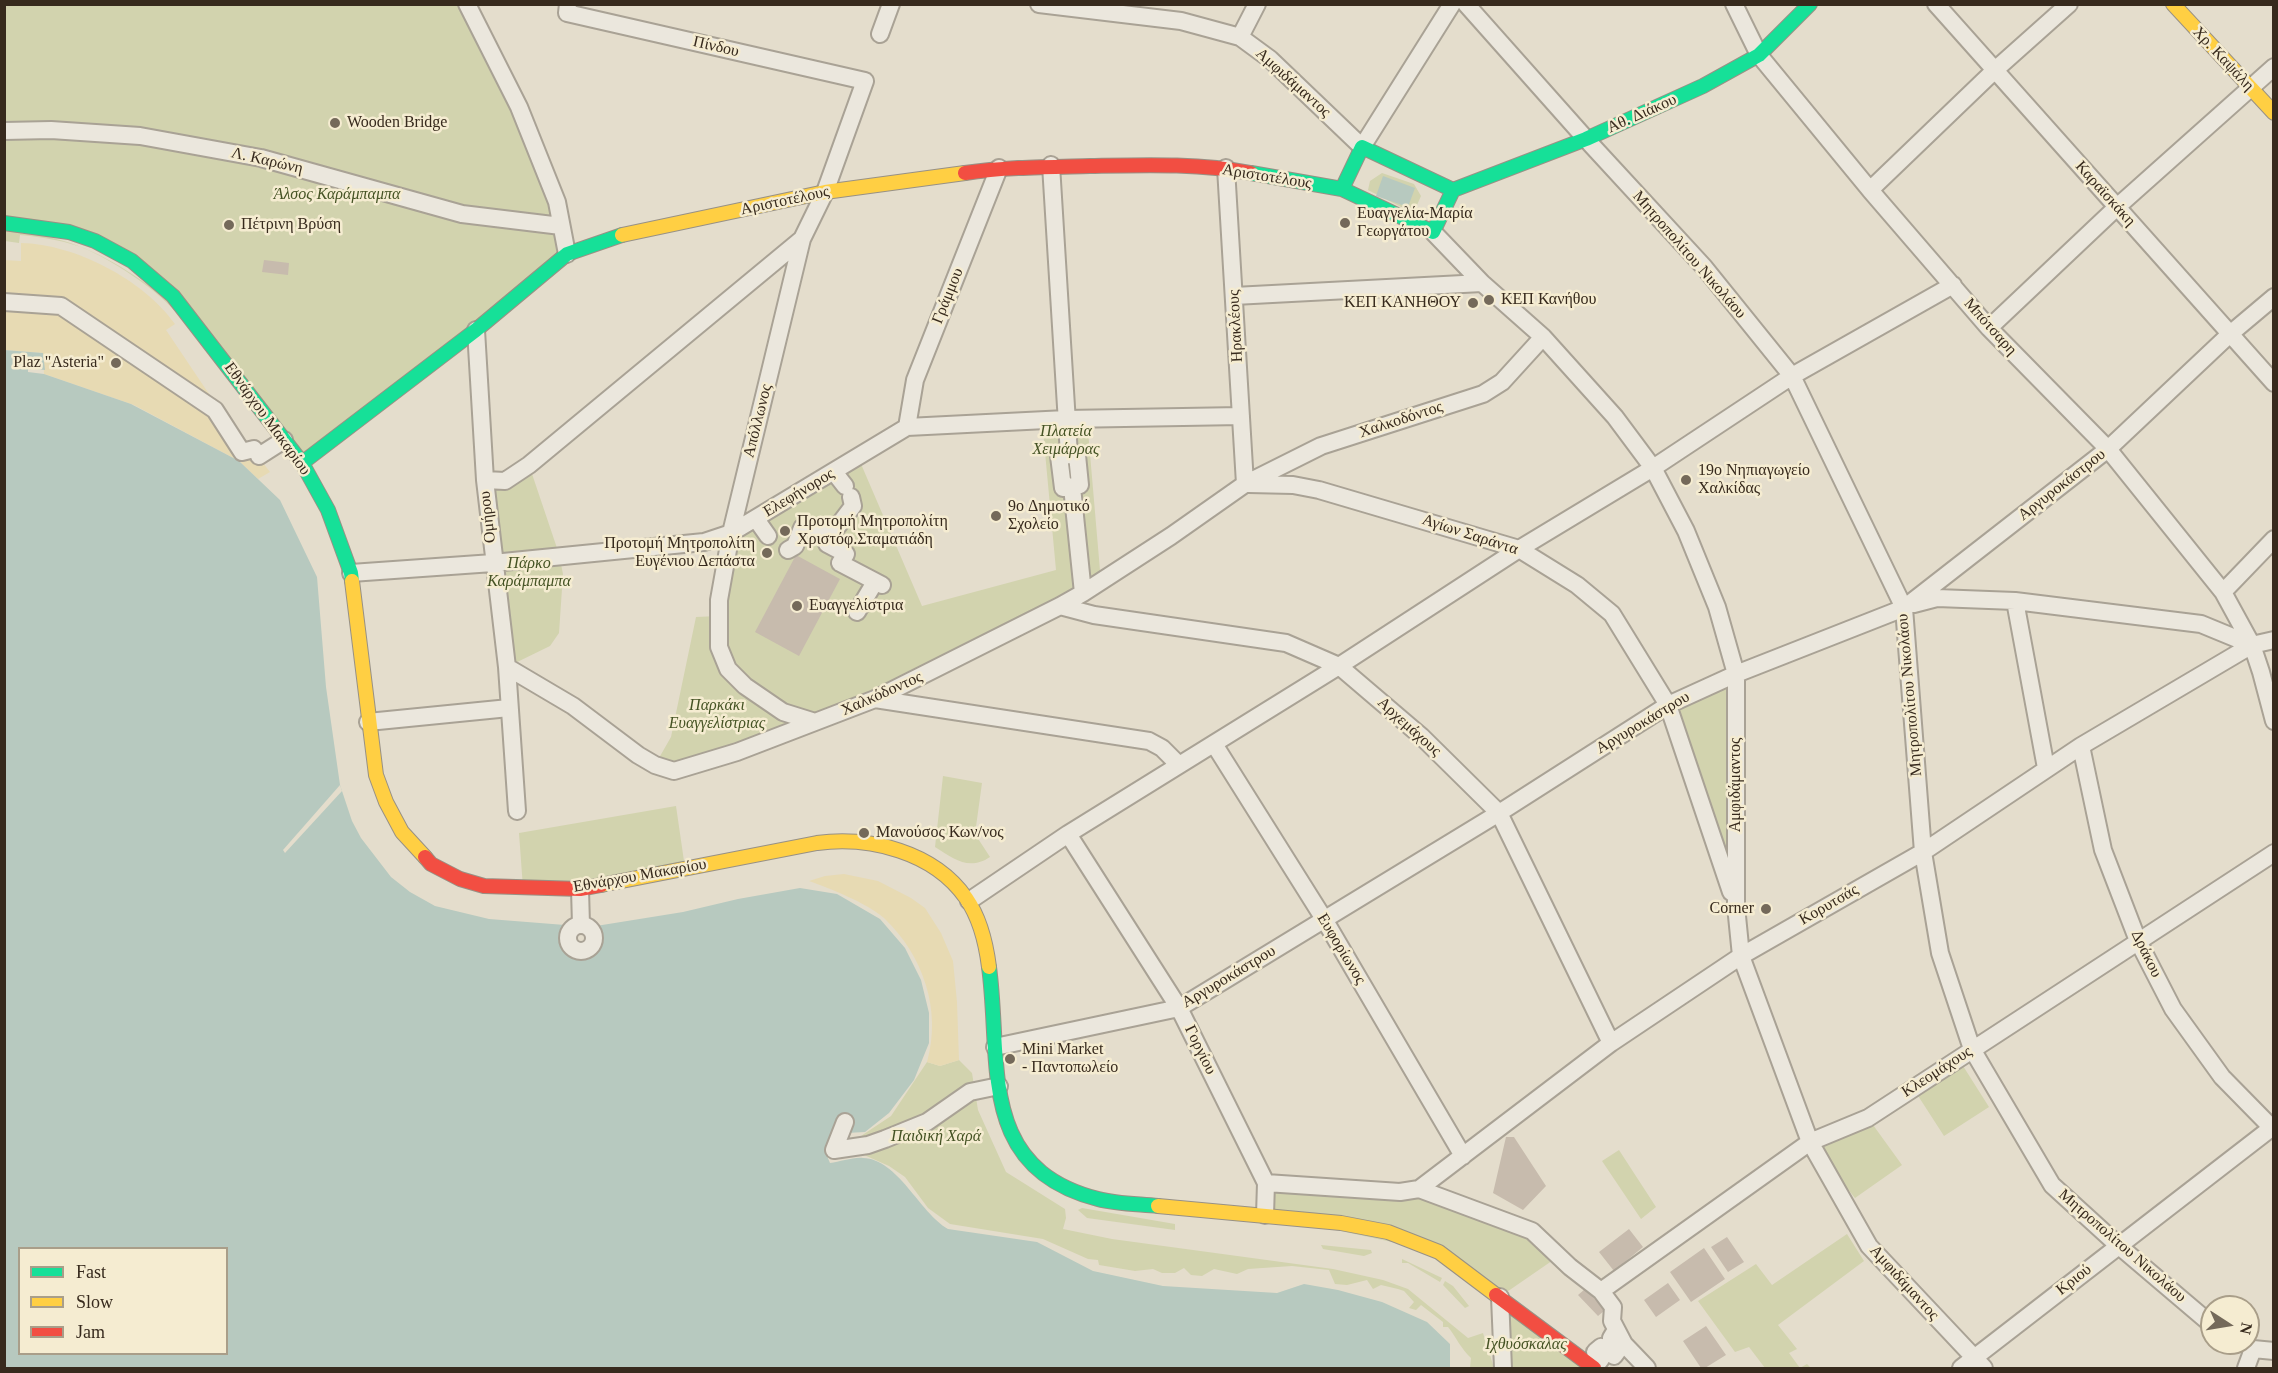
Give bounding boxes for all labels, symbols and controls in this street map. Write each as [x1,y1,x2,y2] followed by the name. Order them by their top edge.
[2188,23,2258,95] street label: Χρ. Καψάλη
[691,32,741,62] street label: Πίνδου
[1251,44,1335,122] street label: Αμφιδάμαντος
[1604,90,1680,138] street label: Αθ. Διάκου
[347,113,447,133] place label: Wooden Bridge
[328,116,342,130] marker: Wooden Bridge
[229,143,305,179] street label: Λ. Καρώνη
[2071,157,2139,231] street label: Καραϊσκάκη
[1221,160,1313,194] street label: Αριστοτέλους
[739,182,831,220] street label: Αριστοτέλους
[274,185,400,205] park label: Άλσος Καράμπαμπα
[1628,187,1750,323] street label: Μητροπολίτου Νικολάου
[1357,204,1473,242] place label: Ευαγγελία-Μαρία Γεωργάτου
[241,215,341,235] place label: Πέτρινη Βρύση
[1338,216,1352,230] marker: Ευαγγελία-Μαρία Γεωργάτου
[222,218,236,232] marker: Πέτρινη Βρύση
[928,265,968,327] street label: Γράμμου
[1225,289,1247,363] street label: Ηρακλέους
[1501,290,1596,310] place label: ΚΕΠ Κανήθου
[1344,293,1461,313] place label: ΚΕΠ ΚΑΝΗΘΟΥ
[1482,293,1496,307] marker: ΚΕΠ Κανήθου
[1959,295,2021,359] street label: Μπότσαρη
[1466,296,1480,310] marker: ΚΕΠ ΚΑΝΗΘΟΥ
[13,353,104,373] place label: Plaz "Asteria"
[109,356,123,370] marker: Plaz "Asteria"
[220,359,314,479] street label: Εθνάρχου Μακαρίου
[740,382,776,460] street label: Απόλλωνος
[1357,397,1445,443] street label: Χαλκοδόντος
[1032,422,1100,460] park label: Πλατεία Χειμάρρας
[2014,445,2110,525] street label: Αργυροκάστρου
[1698,461,1810,499] place label: 19ο Νηπιαγωγείο Χαλκίδας
[760,464,838,522] street label: Ελεφήνορος
[1679,473,1693,487] marker: 19ο Νηπιαγωγείο Χαλκίδας
[476,490,500,544] street label: Ομήρου
[1008,497,1090,535] place label: 9ο Δημοτικό Σχολείο
[989,509,1003,523] marker: 9ο Δημοτικό Σχολείο
[1420,510,1520,560] street label: Αγίων Σαράντα
[797,512,948,550] place label: Προτομή Μητροπολίτη Χριστόφ.Σταματιάδη
[778,524,792,538] marker: Προτομή Μητροπολίτη Χριστόφ.Σταματιάδη
[604,534,755,572] place label: Προτομή Μητροπολίτη Ευγένιου Δεπάστα
[760,546,774,560] marker: Προτομή Μητροπολίτη Ευγένιου Δεπάστα
[487,554,571,592] park label: Πάρκο Καράμπαμπα
[809,596,903,616] place label: Ευαγγελίστρια
[790,599,804,613] marker: Ευαγγελίστρια
[1893,613,1927,777] street label: Μητροπολίτου Νικολάου
[838,668,926,720] street label: Χαλκόδοντος
[1593,688,1693,758] street label: Αργυροκάστρου
[1373,693,1445,761] street label: Αρχεμάχους
[669,696,765,734] park label: Παρκάκι Ευαγγελίστριας
[1726,738,1746,832] street label: Αμφιδάμαντος
[876,823,1003,843] place label: Μανούσος Κων/νος
[857,826,871,840] marker: Μανούσος Κων/νος
[572,855,708,897] street label: Εθνάρχου Μακαρίου
[1796,880,1862,930] street label: Κορυτσάς
[1710,899,1754,919] place label: Corner
[1759,902,1773,916] marker: Corner
[1312,910,1370,988] street label: Ευφορίωνος
[2126,927,2166,981] street label: Δράκου
[1179,942,1279,1012] street label: Αργυροκάστρου
[1180,1022,1220,1078] street label: Γοργίου
[1022,1040,1118,1078] place label: Mini Market - Παντοπωλείο
[1898,1042,1976,1102] street label: Κλεομάχους
[1003,1052,1017,1066] marker: Mini Market - Παντοπωλείο
[891,1127,981,1147] park label: Παιδική Χαρά
[2054,1185,2190,1307] street label: Μητροπολίτου Νικολάου
[1865,1241,1943,1325] street label: Αμφιδάμαντος
[18,1247,228,1355] legend
[2052,1260,2096,1300] street label: Κριού
[76,1262,106,1282] text: Fast
[76,1292,113,1312] text: Slow
[2200,1295,2260,1355] north arrow
[2237,1321,2256,1336] text: N
[76,1322,105,1342] text: Jam
[1485,1335,1567,1355] park label: Ιχθυόσκαλας

